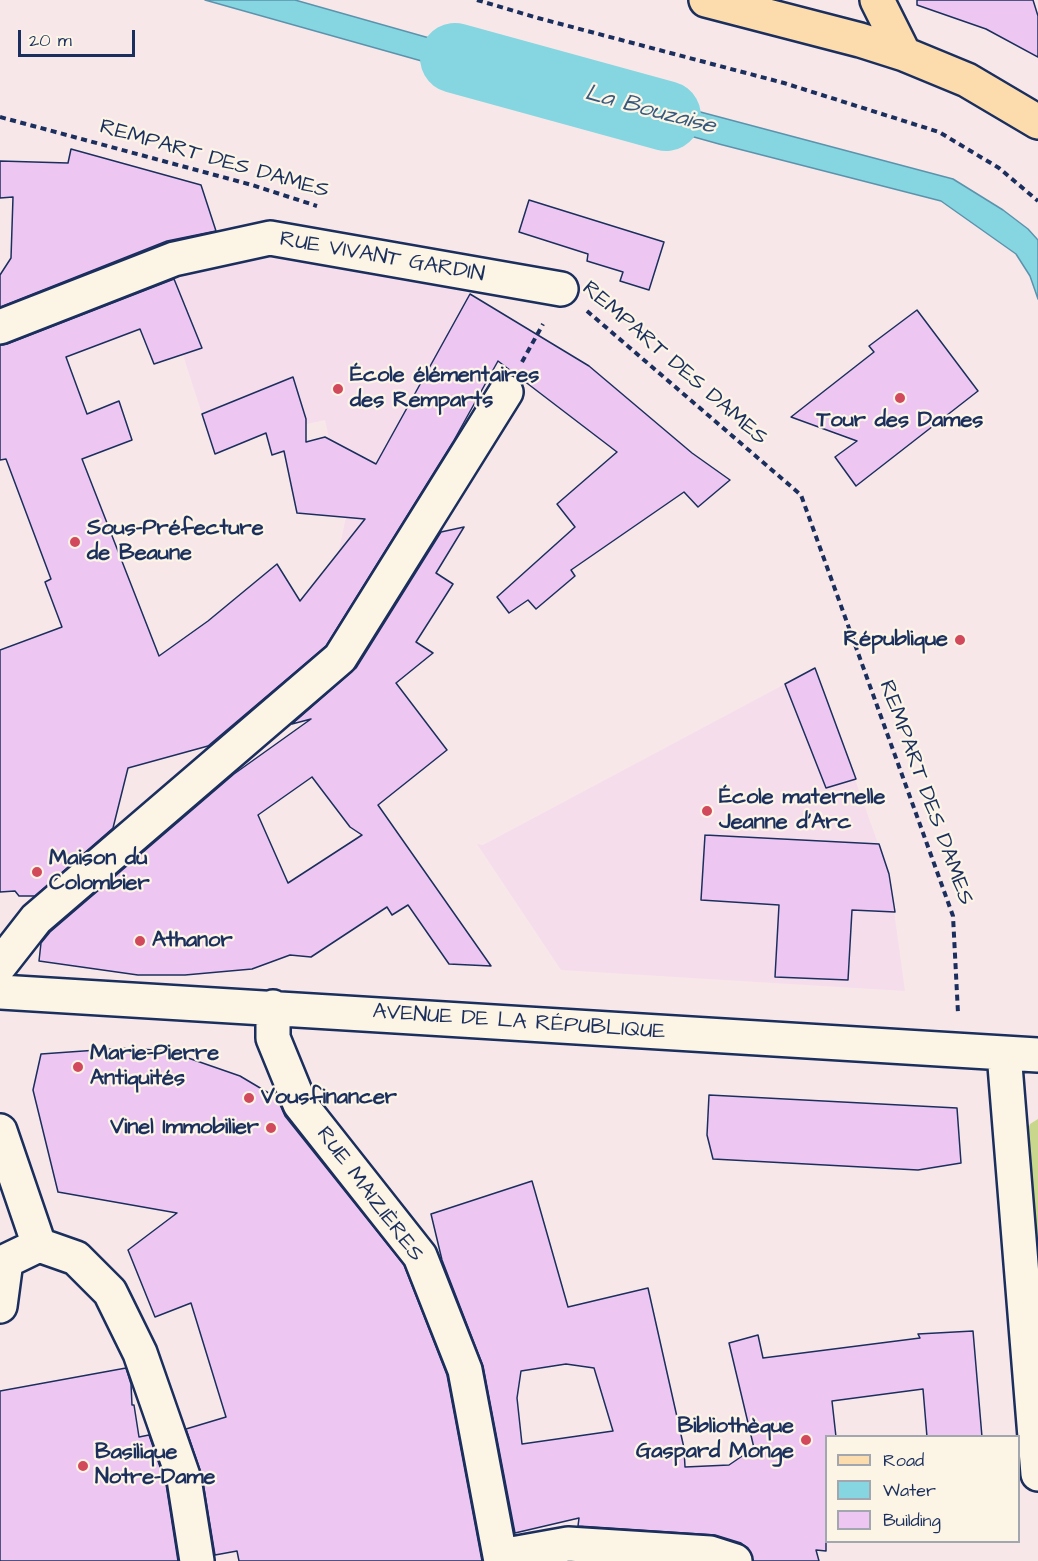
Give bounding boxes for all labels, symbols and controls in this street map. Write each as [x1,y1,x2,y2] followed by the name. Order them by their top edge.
[21,18,138,56] scale bar
[29,28,72,53] text: 20 m
[582,80,718,142] water label: La Bouzaise
[96,115,332,205] street label: REMPART DES DAMES
[277,227,487,289] street label: RUE VIVANT GARDIN
[576,276,772,452] street label: REMPART DES DAMES
[350,363,539,414] place label: École élémentaires des Remparts
[331,382,345,396] marker: École élémentaires des Remparts
[893,391,907,405] marker: Tour des Dames
[817,408,983,434] place label: Tour des Dames
[87,516,264,568] place label: Sous-Préfecture de Beaune
[68,535,82,549] marker: Sous-Préfecture de Beaune
[843,627,948,653] place label: République
[953,633,967,647] marker: République
[872,677,978,909] street label: REMPART DES DAMES
[719,785,885,836] place label: École maternelle Jeanne d'Arc
[700,804,714,818] marker: École maternelle Jeanne d'Arc
[49,846,150,897] place label: Maison du Colombier
[30,865,44,879] marker: Maison du Colombier
[152,928,233,954] place label: Athanor
[133,934,147,948] marker: Athanor
[372,1000,666,1046] street label: AVENUE DE LA RÉPUBLIQUE
[90,1041,219,1092] place label: Marie-Pierre Antiquités
[71,1060,85,1074] marker: Marie-Pierre Antiquités
[261,1085,397,1111] place label: Vousfinancer
[242,1091,256,1105] marker: Vousfinancer
[110,1115,259,1141] place label: Vinel Immobilier
[264,1121,278,1135] marker: Vinel Immobilier
[310,1122,428,1268] street label: RUE MAIZIÈRES
[636,1414,794,1466] place label: Bibliothèque Gaspard Monge
[799,1433,813,1447] marker: Bibliothèque Gaspard Monge
[825,1435,1020,1543] legend
[95,1440,215,1492] place label: Basilique Notre-Dame
[883,1448,924,1473] text: Road
[76,1459,90,1473] marker: Basilique Notre-Dame
[883,1478,936,1503] text: Water
[883,1508,941,1533] text: Building

